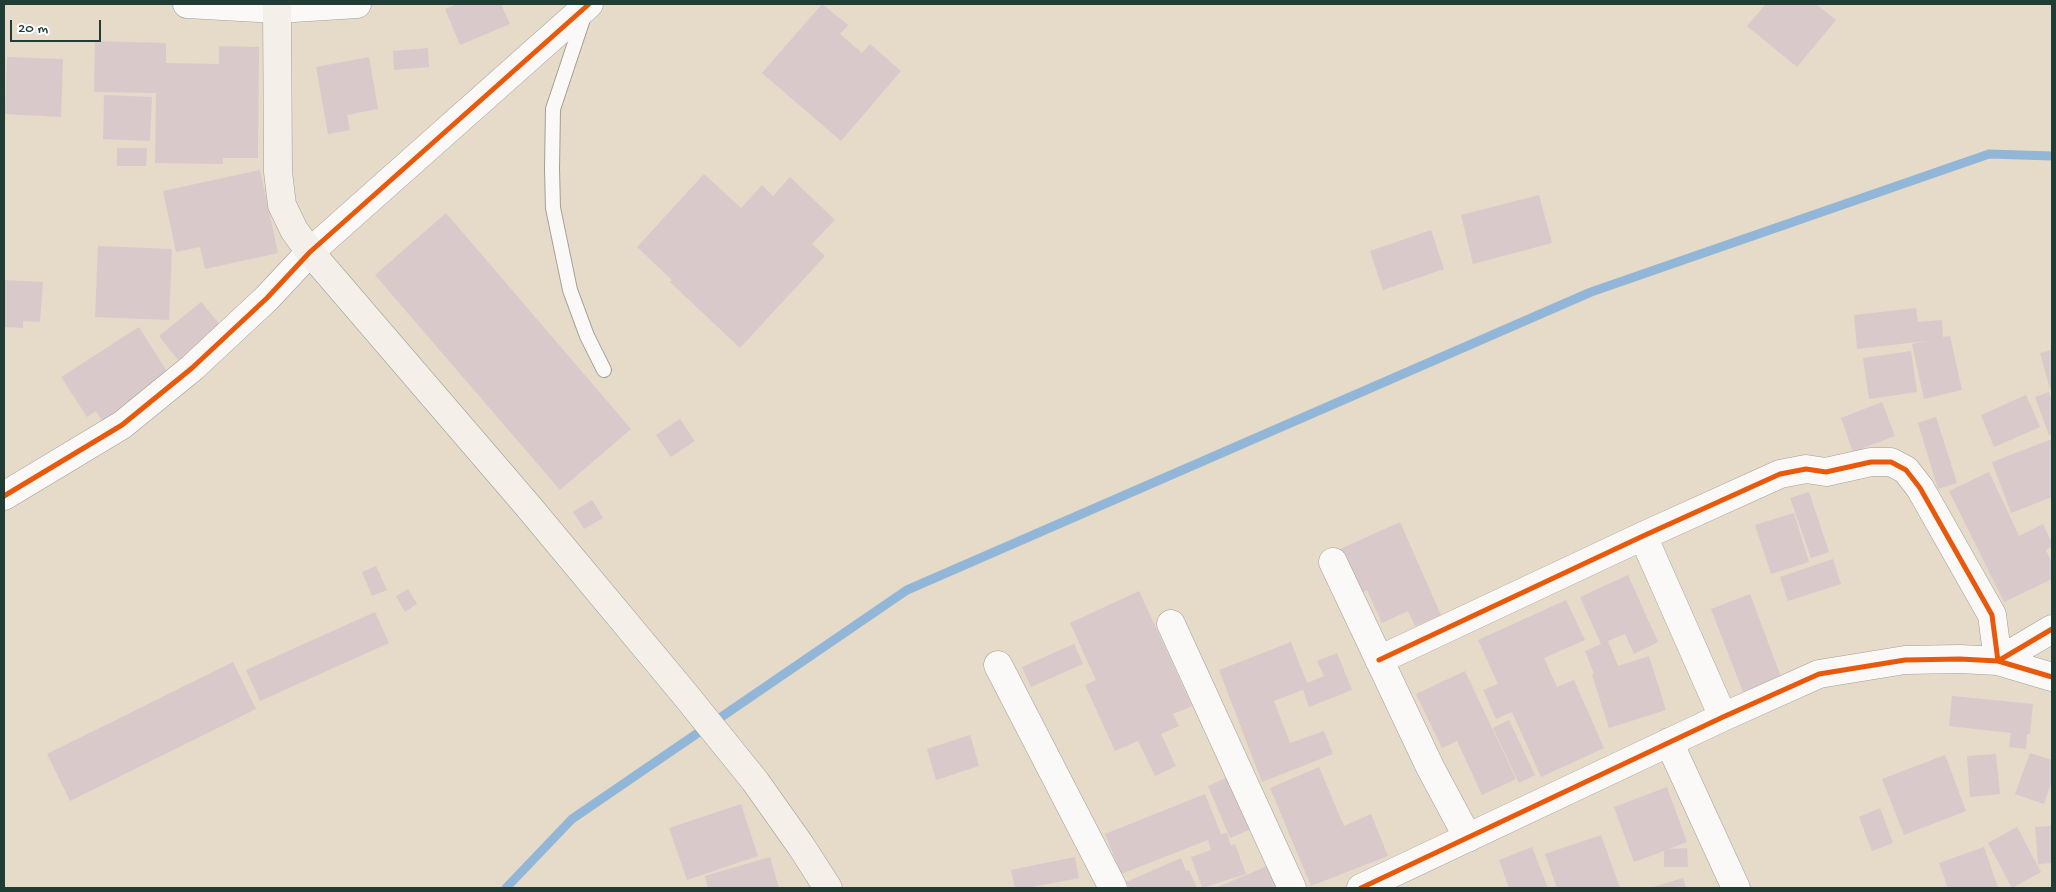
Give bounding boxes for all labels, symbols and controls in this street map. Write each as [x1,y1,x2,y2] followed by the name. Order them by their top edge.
[12,10,104,42] scale bar
[18,20,48,38] text: 20 m

